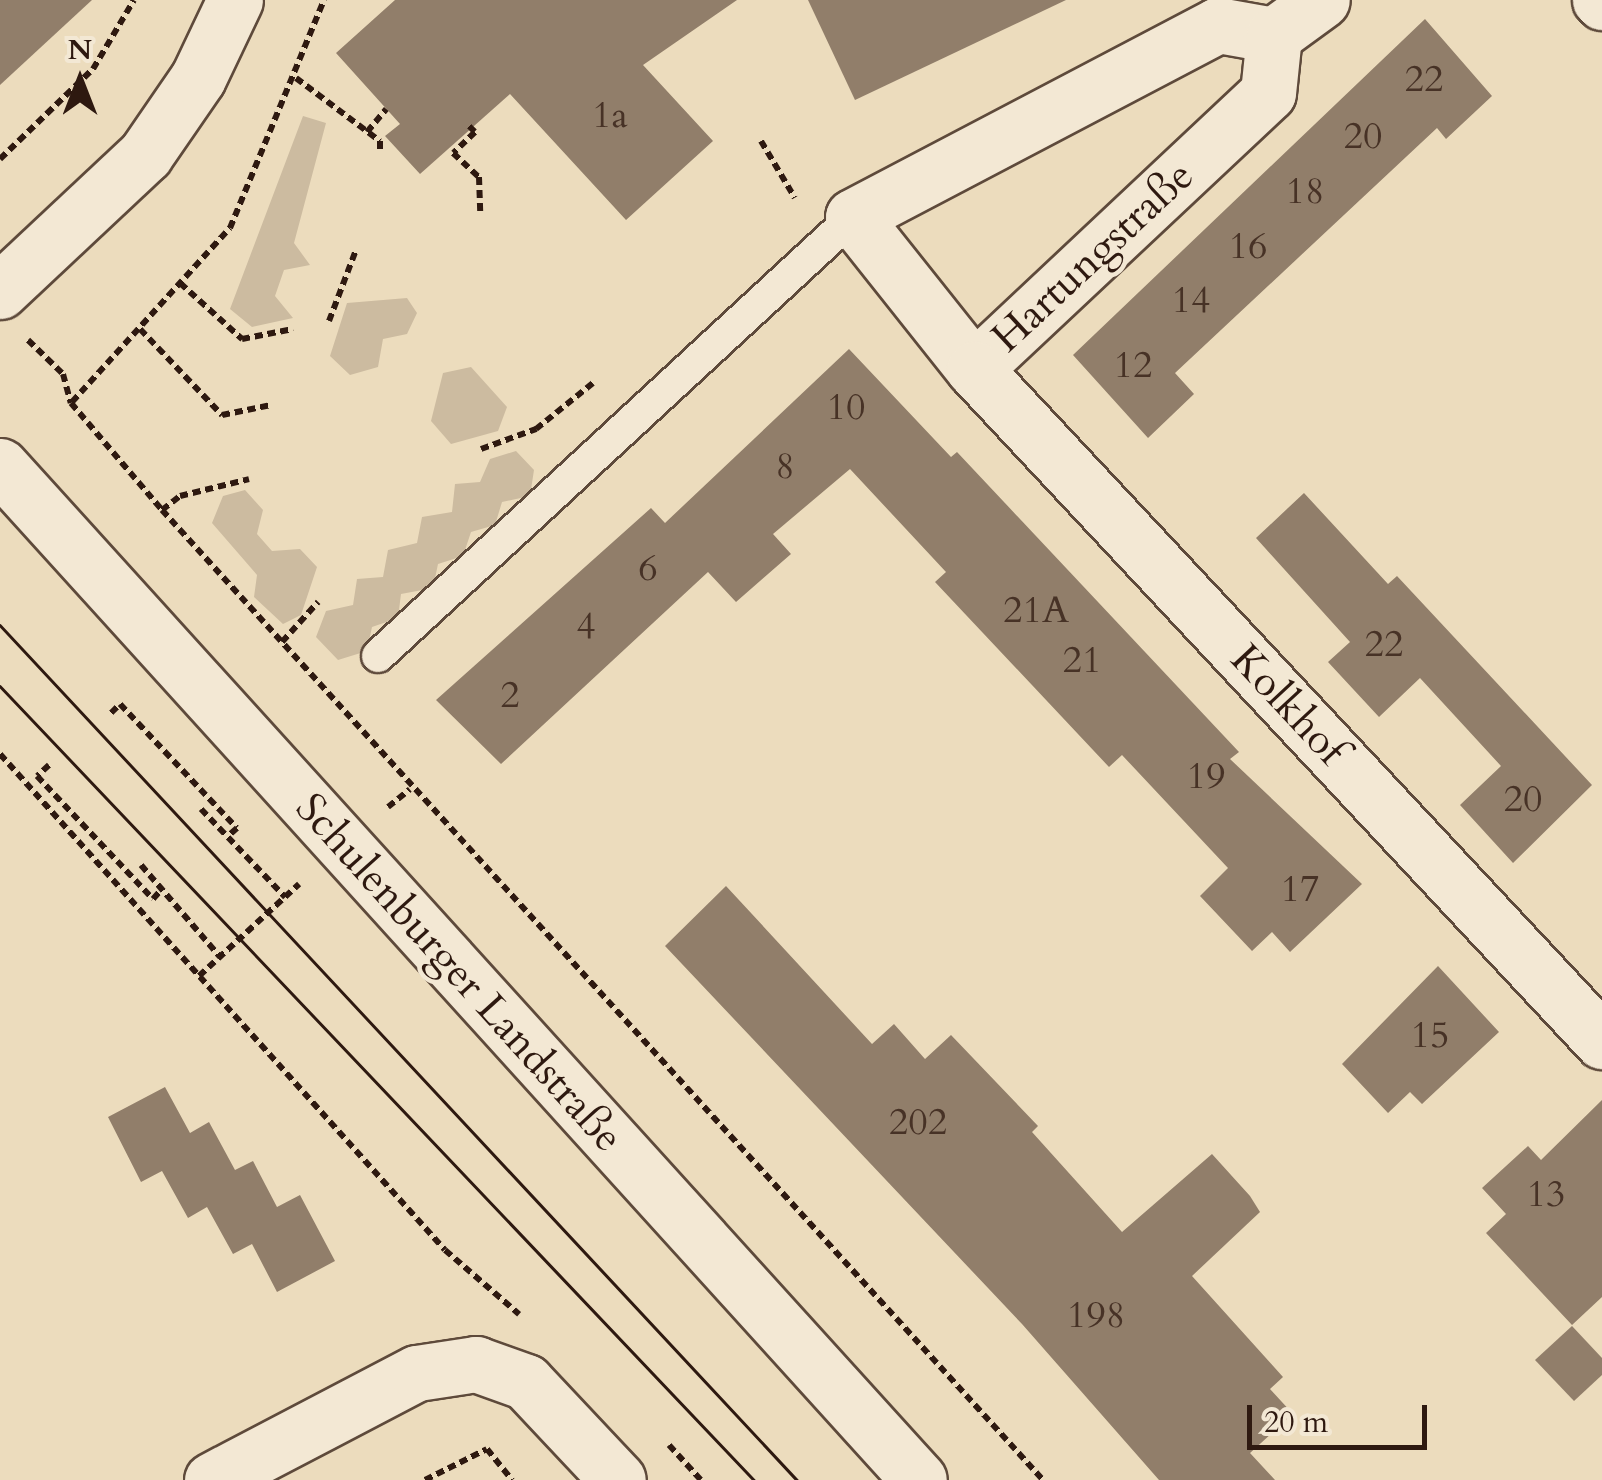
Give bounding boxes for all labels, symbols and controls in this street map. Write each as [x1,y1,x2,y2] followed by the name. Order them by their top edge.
[30,30,130,130] north arrow
[68,31,92,69] text: N
[1405,57,1443,103] house number: 22
[592,93,628,139] house number: 1a
[1344,114,1382,160] house number: 20
[982,151,1204,363] street label: Hartungstraße
[1286,169,1324,215] house number: 18
[1229,224,1267,270] house number: 16
[1172,278,1210,324] house number: 14
[1114,343,1152,389] house number: 12
[827,385,865,431] house number: 10
[775,444,795,490] house number: 8
[638,546,658,592] house number: 6
[1003,588,1069,634] house number: 21A
[576,604,596,650] house number: 4
[1365,622,1403,668] house number: 22
[1220,635,1356,775] street label: Kolkhof
[1063,638,1101,684] house number: 21
[500,673,520,719] house number: 2
[1187,754,1225,800] house number: 19
[1504,777,1542,823] house number: 20
[285,783,633,1163] street label: Schulenburger Landstraße
[1281,867,1319,913] house number: 17
[1411,1013,1449,1059] house number: 15
[889,1100,947,1146] house number: 202
[1527,1172,1565,1218] house number: 13
[1067,1293,1125,1339] house number: 198
[1252,1385,1432,1447] scale bar
[1264,1402,1328,1443] text: 20 m

